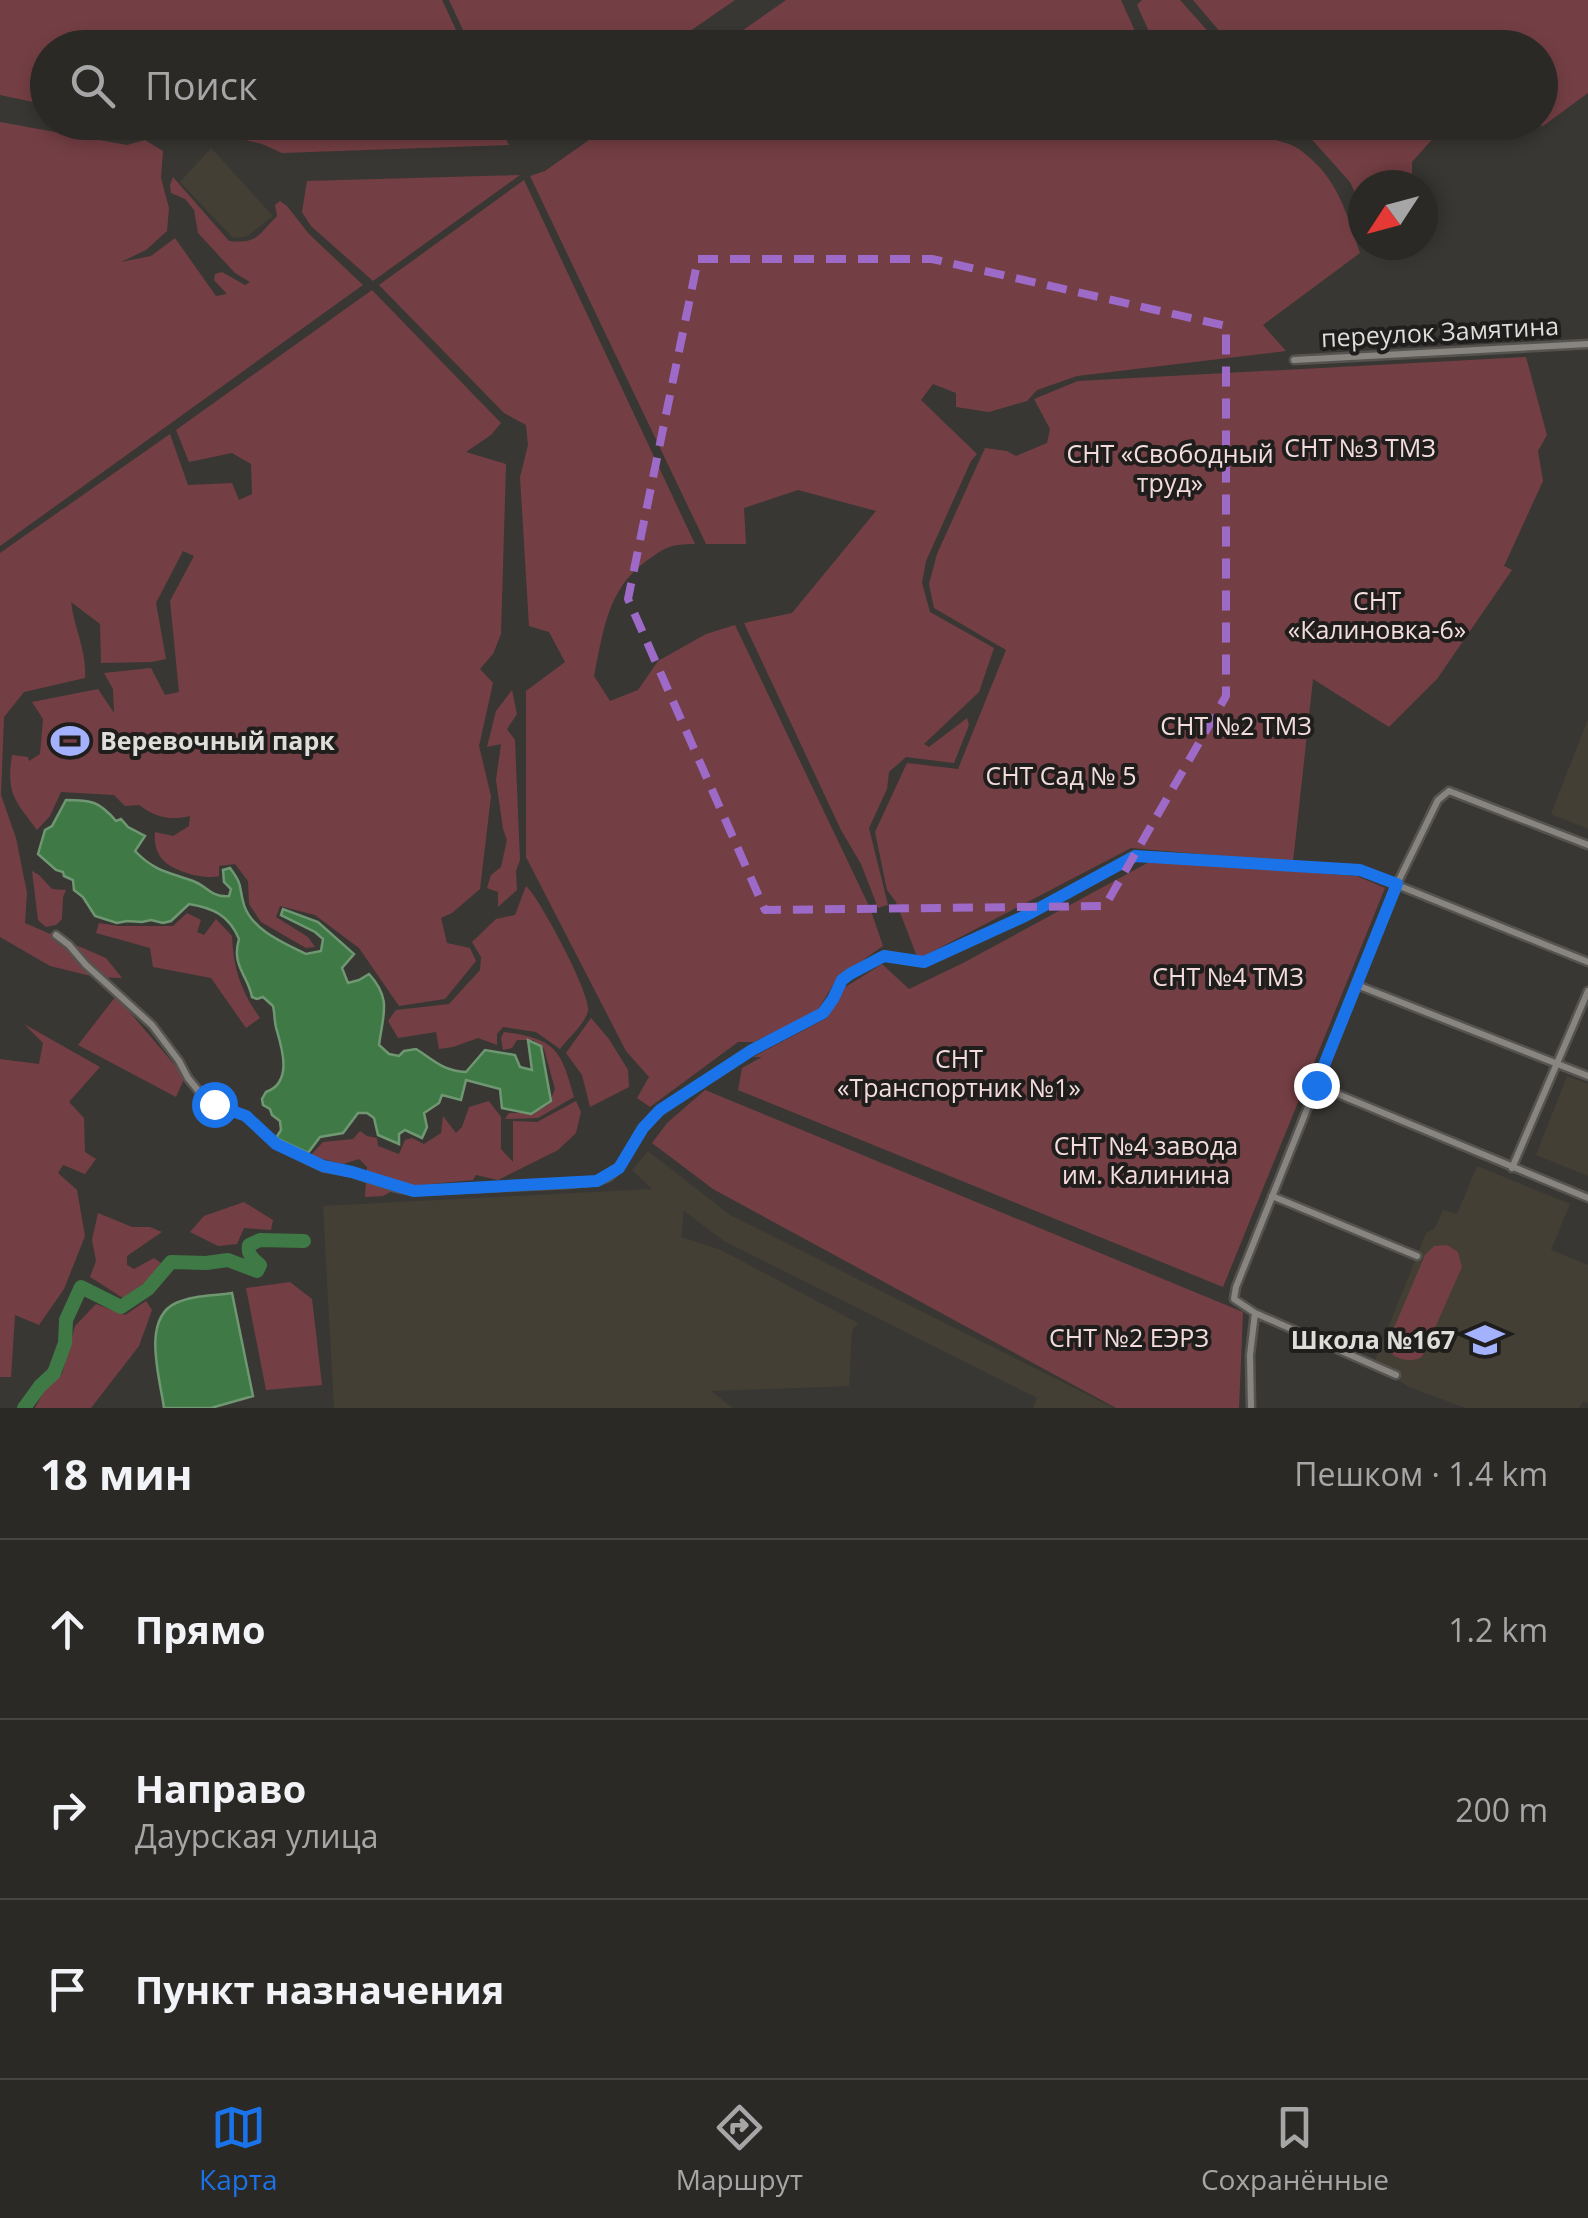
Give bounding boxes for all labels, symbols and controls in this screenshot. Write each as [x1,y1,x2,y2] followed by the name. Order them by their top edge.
[30,30,1558,140] search box
[65,58,120,113] icon: search
[145,59,258,111] text: Поиск
[1348,170,1438,260] north arrow
[1320,308,1560,354] street label: переулок Замятина
[1284,430,1436,464] park label: СНТ №3 ТМЗ
[1066,436,1274,499] park label: СНТ «Свободный труд»
[1288,583,1466,646] park label: СНТ «Калиновка-6»
[1160,708,1312,742] park label: СНТ №2 ТМЗ
[49,720,91,762] sports icon: Веревочный парк
[100,723,335,757] place label: Веревочный парк
[985,758,1137,792] park label: СНТ Сад № 5
[1152,959,1304,993] park label: СНТ №4 ТМЗ
[837,1041,1081,1104] park label: СНТ «Транспортник №1»
[1294,1063,1340,1109] route end
[192,1082,238,1128] route start
[1054,1128,1238,1191] park label: СНТ №4 завода им. Калинина
[1464,1319,1506,1361] school or university icon: Школа №167
[1049,1320,1209,1354] park label: СНТ №2 ЕЭРЗ
[1291,1322,1455,1356] place label: Школа №167
[40,1445,192,1502] text: 18 мин
[1294,1452,1548,1495] text: Пешком · 1.4 km
[40,1602,95,1657] icon: ahead
[135,1603,266,1655] text: Прямо
[1448,1608,1548,1651] text: 1.2 km
[135,1762,306,1814] text: Направо
[40,1782,95,1837] icon: right
[1455,1788,1548,1831] text: 200 m
[135,1814,378,1857] text: Даурская улица
[40,1962,95,2017] icon: arrive
[135,1963,504,2015] text: Пункт назначения
[199,2100,278,2198] tab: Карта
[676,2100,803,2198] tab: Маршрут
[1201,2100,1389,2198] tab: Сохранённые

